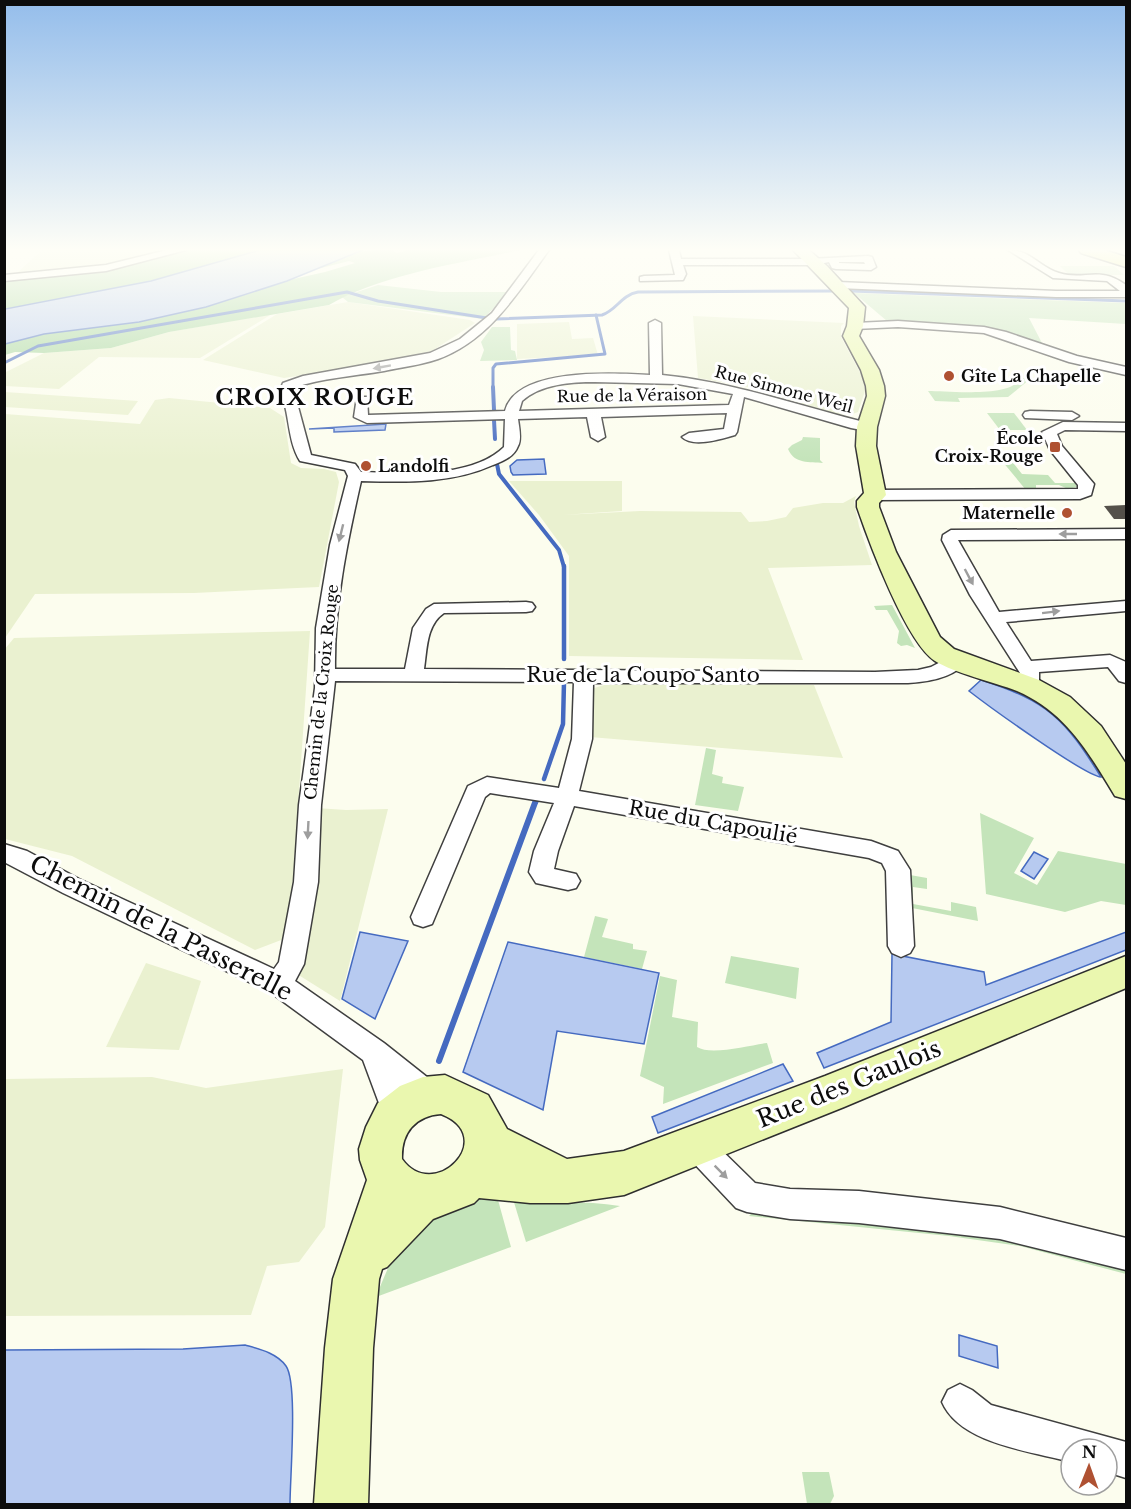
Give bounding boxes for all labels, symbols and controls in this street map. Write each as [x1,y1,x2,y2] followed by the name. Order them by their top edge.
[713,361,855,417] street label: Rue Simone Weil
[373,363,392,372] one-way arrow
[961,366,1101,386] place label: Gîte La Chapelle
[942,369,956,383] marker: Gîte La Chapelle
[215,384,415,411] district label: CROIX ROUGE
[557,384,707,406] street label: Rue de la Véraison
[935,428,1043,466] place label: École Croix-Rouge
[1048,440,1062,454] marker: École Croix-Rouge
[378,456,449,476] place label: Landolfi
[359,459,373,473] marker: Landolfi
[962,503,1055,523] place label: Maternelle
[1060,506,1074,520] marker: Maternelle
[335,524,345,542] one-way arrow
[1059,529,1078,539] one-way arrow
[964,569,974,586] one-way arrow
[300,583,342,801] street label: Chemin de la Croix Rouge
[1042,607,1061,617] one-way arrow
[526,663,760,687] street label: Rue de la Coupo Santo
[627,795,799,849] street label: Rue du Capoulié
[304,821,313,840] one-way arrow
[25,849,297,1006] street label: Chemin de la Passerelle
[752,1033,945,1134] street label: Rue des Gaulois
[714,1164,728,1178] one-way arrow
[1059,1437,1119,1497] north arrow
[1082,1442,1097,1462] text: N

